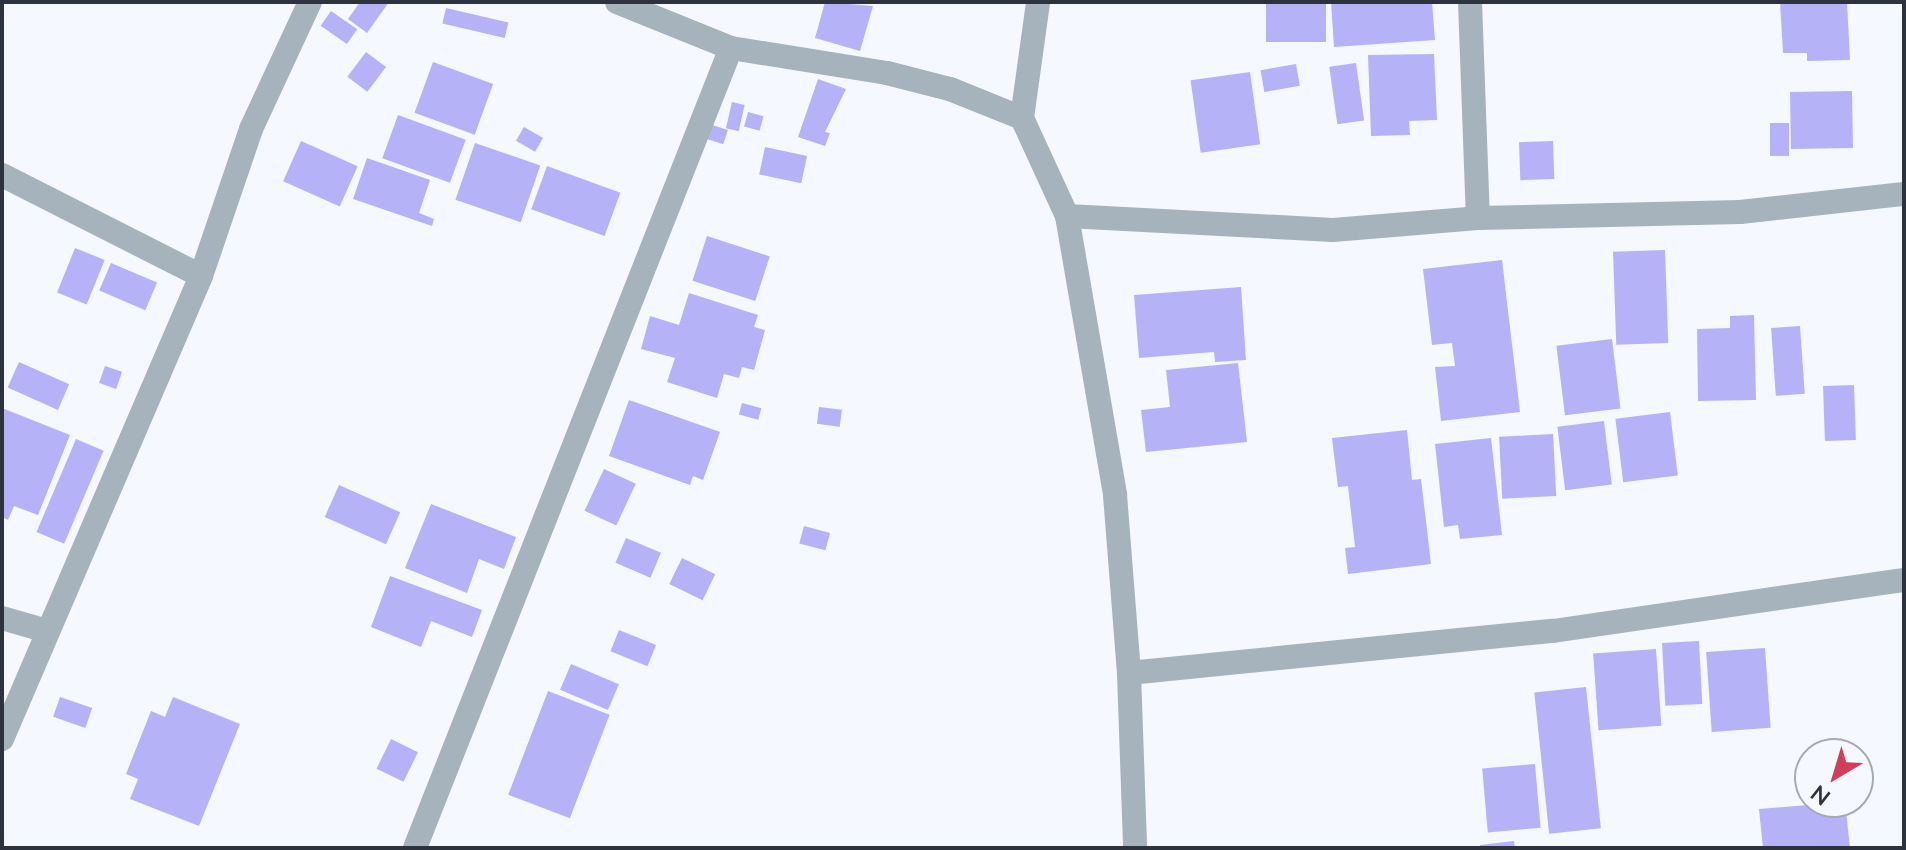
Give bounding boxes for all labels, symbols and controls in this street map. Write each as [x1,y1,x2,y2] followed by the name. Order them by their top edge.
[1794,738,1874,818] north arrow
[1805,780,1835,812] text: N

